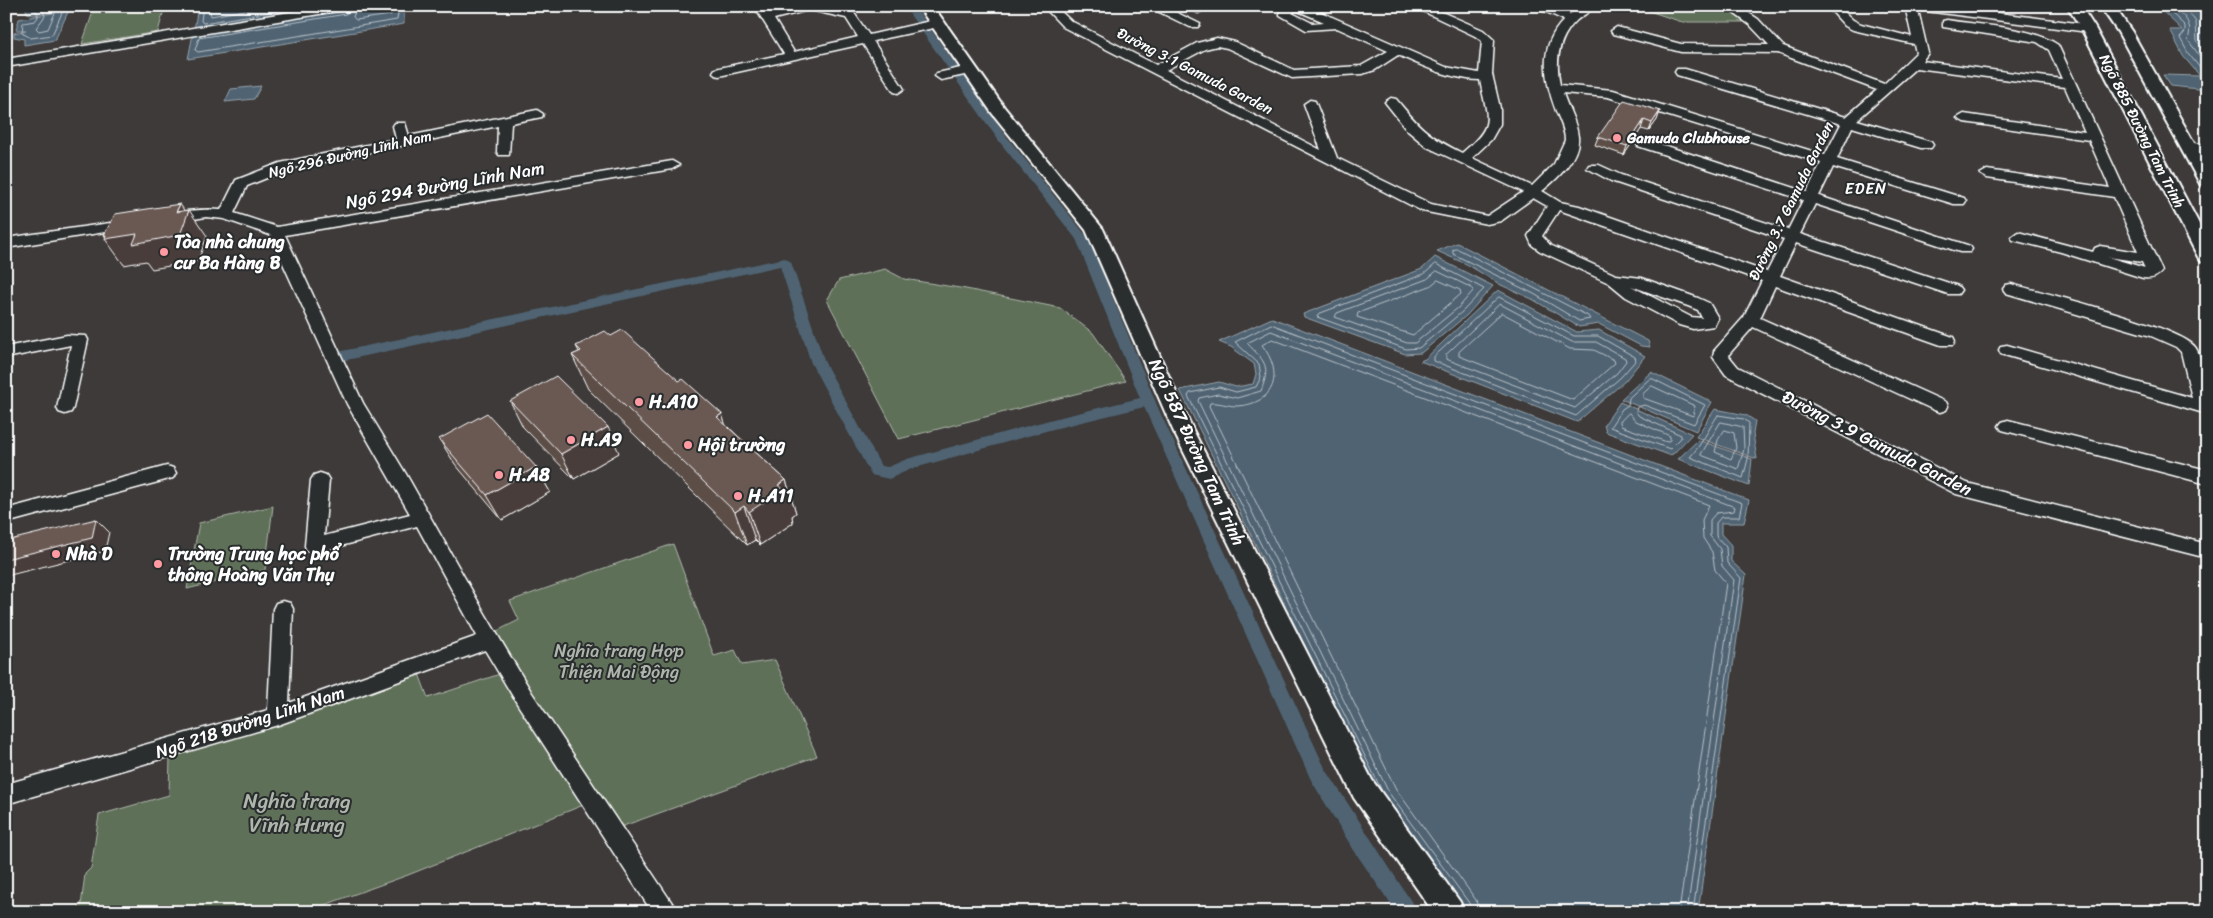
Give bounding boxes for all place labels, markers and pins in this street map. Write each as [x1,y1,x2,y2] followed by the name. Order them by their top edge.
[1626,125,1750,151] place label: Gamuda Clubhouse
[1611,132,1623,144] marker: Gamuda Clubhouse
[173,226,285,279] place label: Tòa nhà chung cư Ba Hàng B
[158,246,170,258] marker: Tòa nhà chung cư Ba Hàng B
[648,386,698,418] place label: H.A10
[633,396,645,408] marker: H.A10
[580,424,622,456] place label: H.A9
[697,429,785,461] place label: Hội trường
[565,434,577,446] marker: H.A9
[682,439,694,451] marker: Hội trường
[508,459,550,491] place label: H.A8
[493,469,505,481] marker: H.A8
[747,480,794,512] place label: H.A11
[732,490,744,502] marker: H.A11
[65,538,113,570] place label: Nhà D
[168,538,343,591] place label: Trường Trung học phổ thông Hoàng Văn Thụ
[50,548,62,560] marker: Nhà D
[152,558,164,570] marker: Trường Trung học phổ thông Hoàng Văn Thụ

